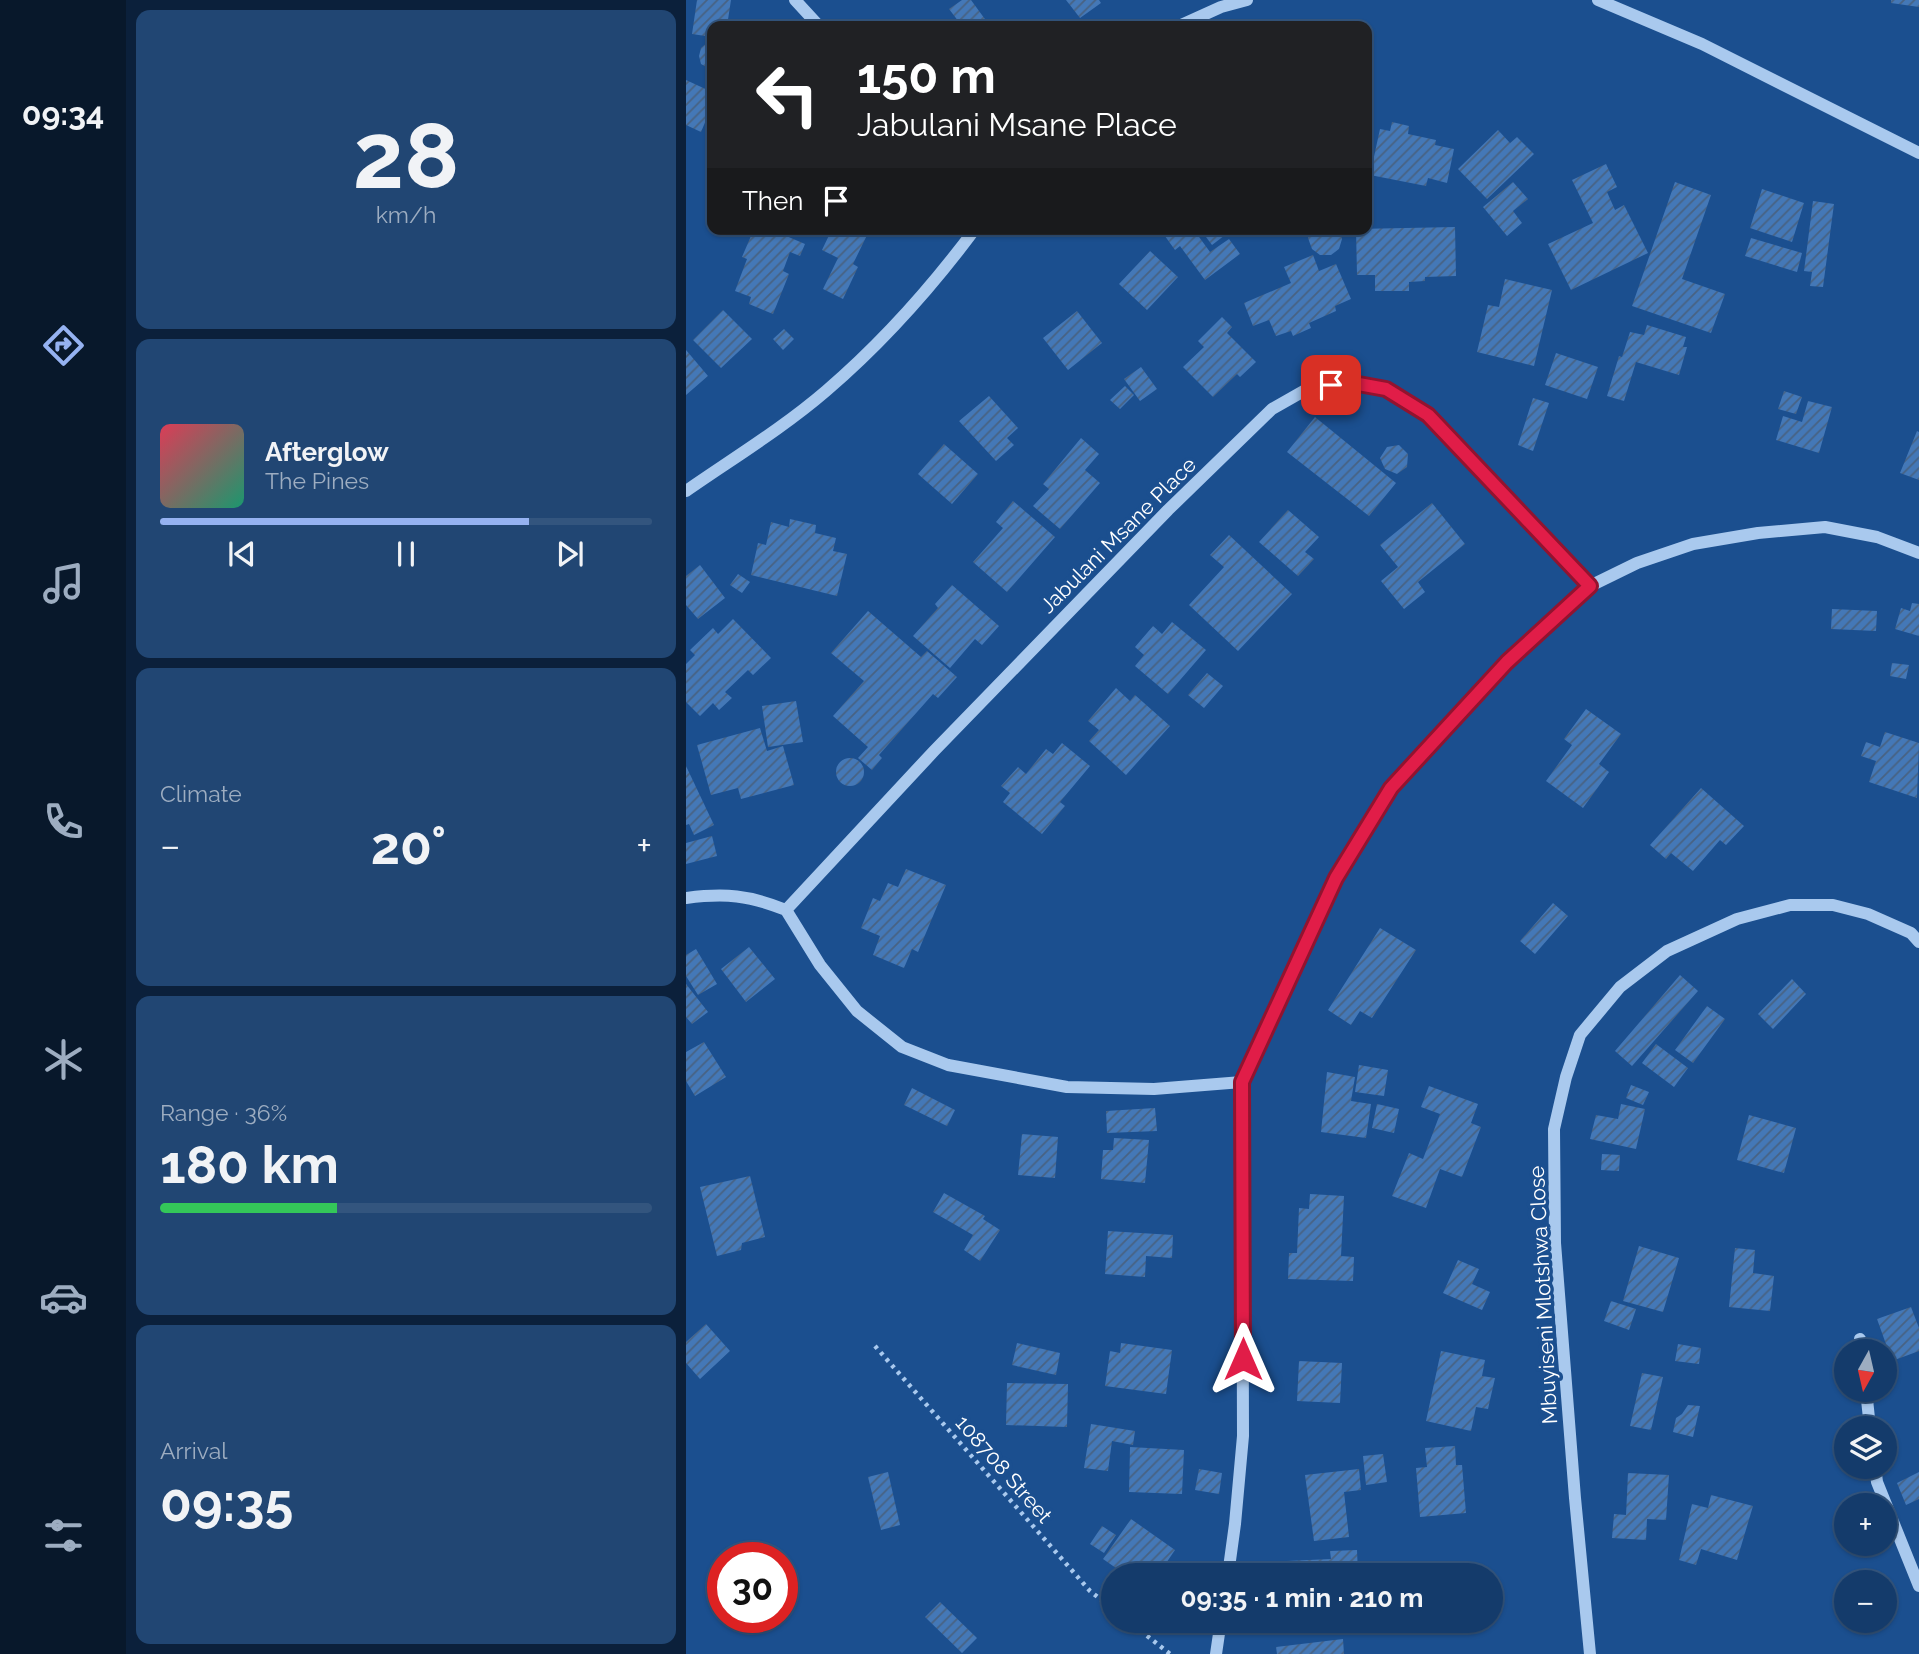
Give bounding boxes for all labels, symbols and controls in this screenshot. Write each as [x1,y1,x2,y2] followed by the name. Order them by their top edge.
[857,47,996,104] text: 150 m
[742,49,833,140] icon: left
[22,95,104,132] text: 09:34
[353,102,459,209] text: 28
[857,106,1177,143] text: Jabulani Msane Place
[817,182,855,220] icon: arrive
[742,186,803,216] text: Then
[376,201,436,228] text: km/h
[39,321,88,370] icon: directions
[1301,355,1361,415] pin
[1312,366,1350,404] icon: arrive
[265,437,389,467] text: Afterglow
[1035,452,1201,618] street label: Jabulani Msane Place
[265,467,369,494] text: The Pines
[223,535,261,573] icon: previous
[387,535,425,573] icon: pause
[551,535,589,573] icon: next
[39,559,88,608] icon: music
[160,780,242,807] text: Climate
[39,797,88,846] icon: phone
[371,815,446,876] text: 20°
[160,823,180,868] text: −
[636,823,652,868] text: +
[39,1035,88,1084] icon: climate
[160,1099,287,1126] text: Range · 36%
[160,1134,339,1195] text: 180 km
[1524,1165,1562,1425] street label: Mbuyiseni Mlotshwa Close
[39,1273,88,1322] icon: car
[1206,1322,1280,1396] position arrow
[1834,1339,1897,1402] north arrow
[1834,1339,1897,1633] map controls
[951,1410,1057,1528] street label: 108708 Street
[1834,1416,1897,1479] button: layers
[160,1437,227,1464] text: Arrival
[160,1472,293,1533] text: 09:35
[1834,1493,1897,1556] button: +
[39,1511,88,1560] icon: filters
[707,1542,798,1633] speed limit sign: 30
[1834,1570,1897,1633] button: −
[1181,1583,1423,1613] text: 09:35 · 1 min · 210 m

